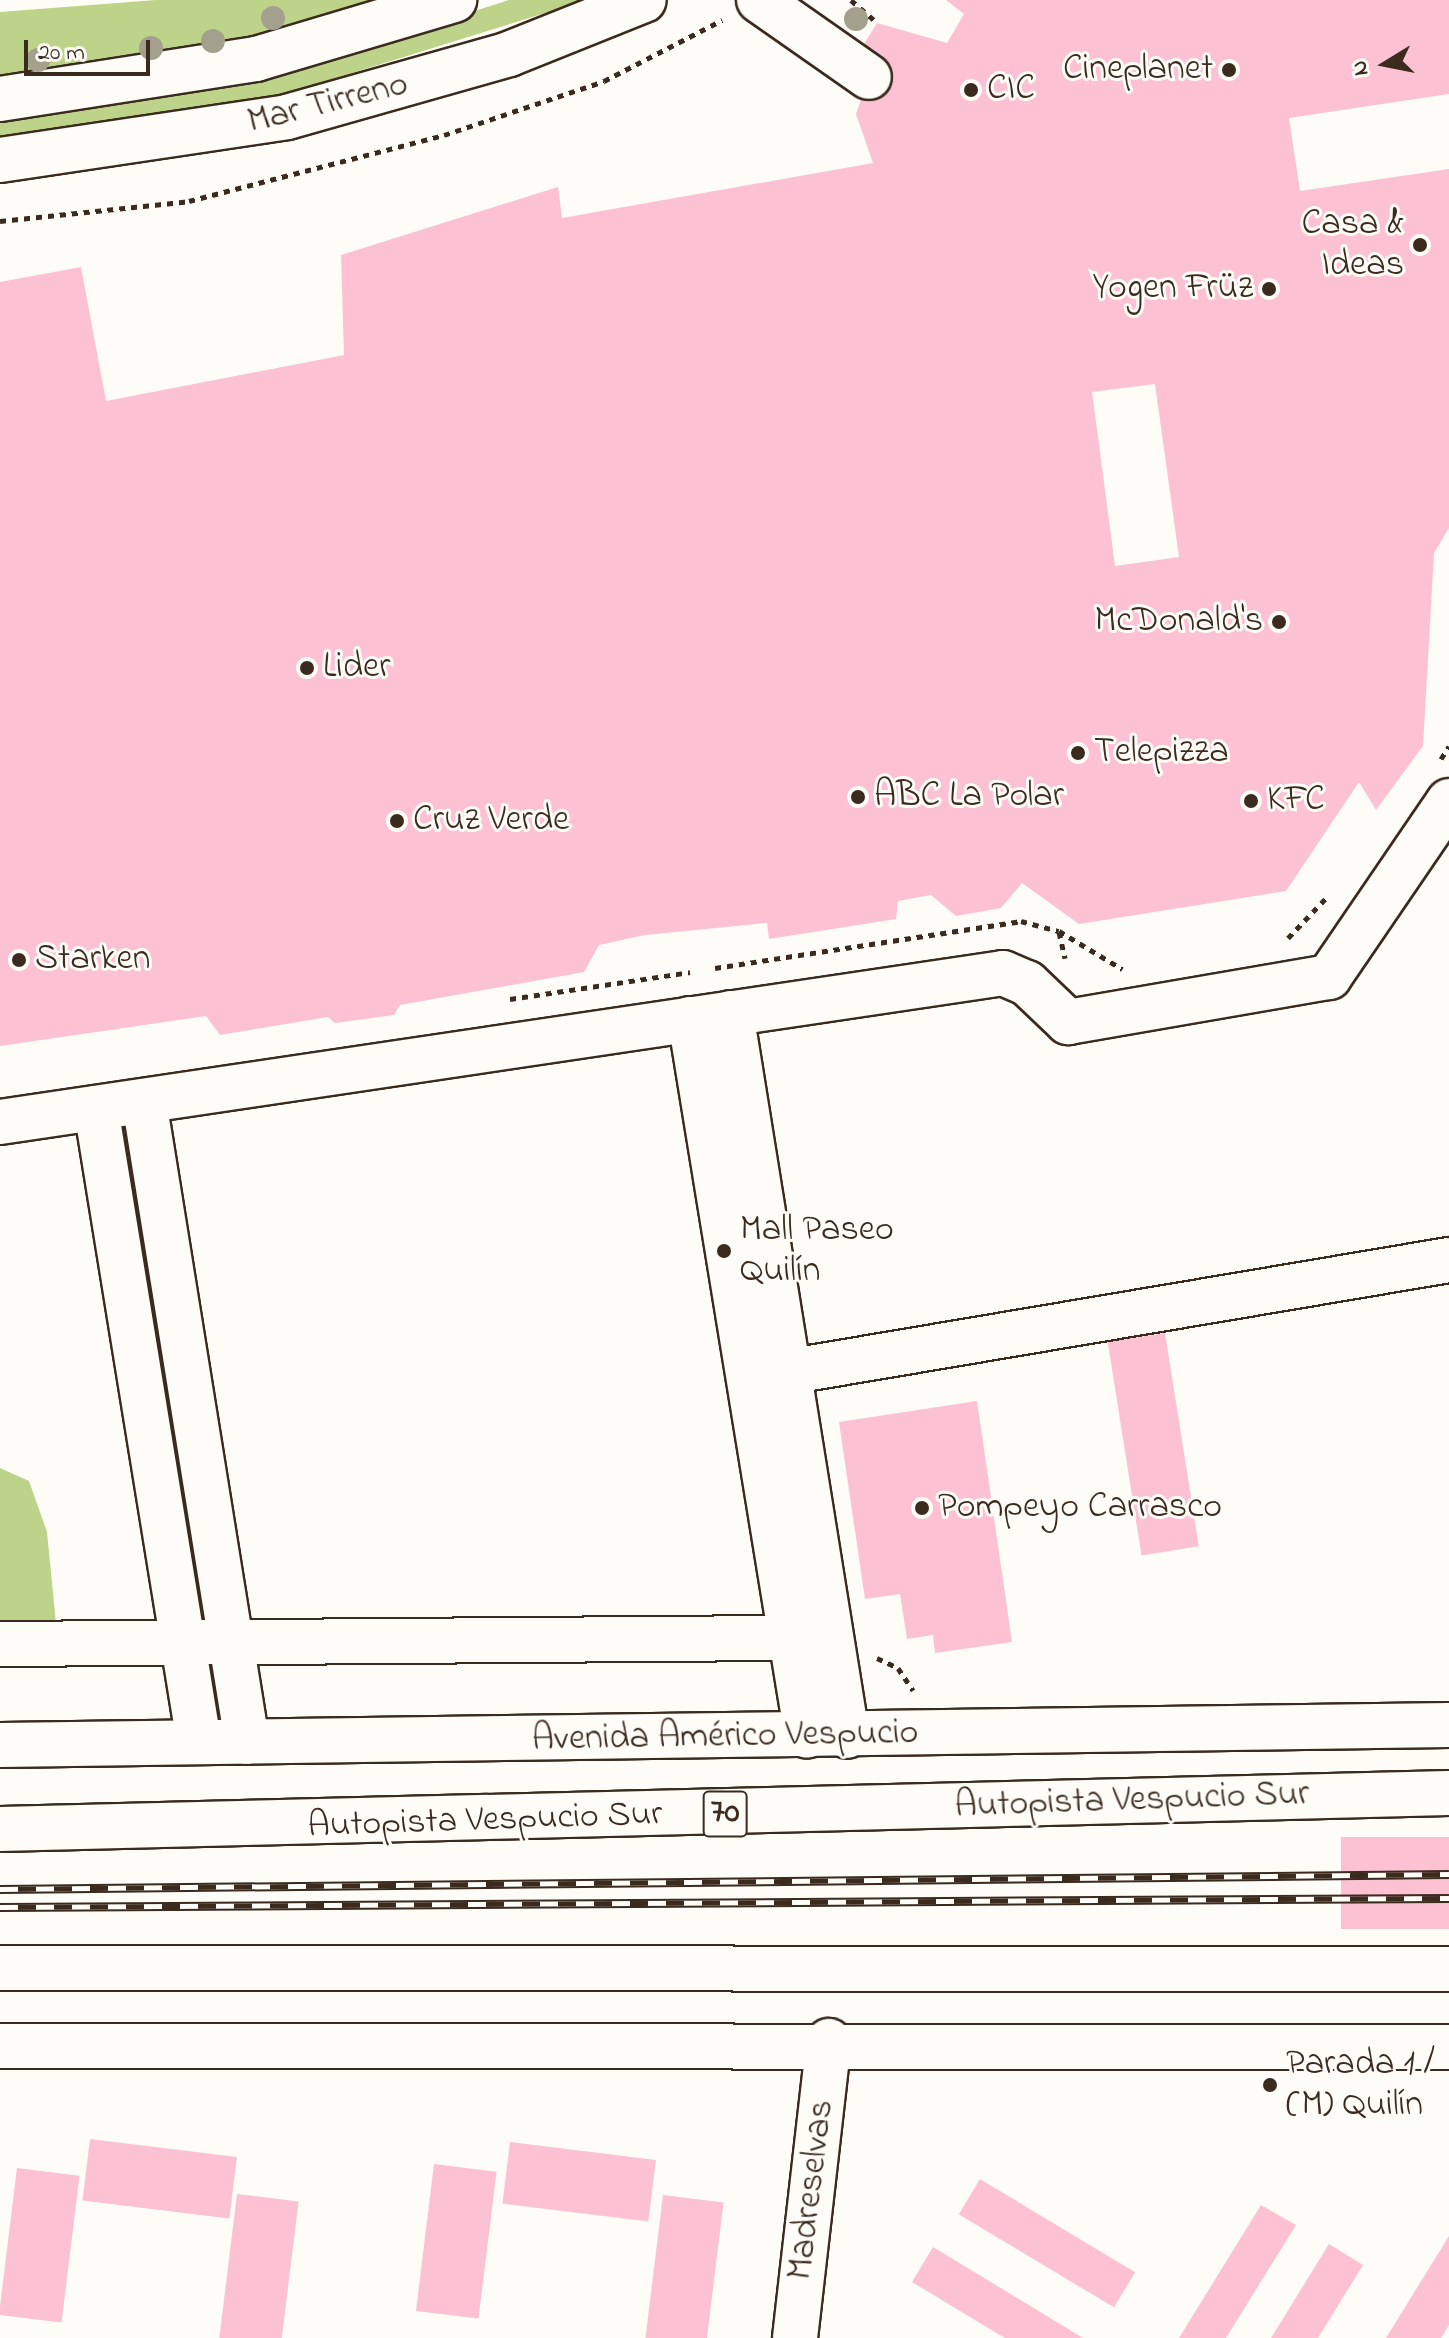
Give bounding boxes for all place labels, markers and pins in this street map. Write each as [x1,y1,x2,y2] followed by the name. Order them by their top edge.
[1063,48,1213,92] place label: Cineplanet
[1220,61,1238,79] marker: Cineplanet
[987,68,1035,112] place label: CIC
[962,81,980,99] marker: CIC
[1302,202,1404,287] place label: Casa & Ideas
[1411,236,1429,254] marker: Casa & Ideas
[1093,267,1253,311] place label: Yogen Früz
[1260,280,1278,298] marker: Yogen Früz
[1094,600,1263,644] place label: McDonald's
[1270,613,1288,631] marker: McDonald's
[323,646,390,690] place label: Lider
[298,659,316,677] marker: Lider
[1094,731,1229,775] place label: Telepizza
[1069,744,1087,762] marker: Telepizza
[874,775,1064,819] place label: ABC La Polar
[1267,779,1325,823] place label: KFC
[849,788,867,806] marker: ABC La Polar
[1242,792,1260,810] marker: KFC
[413,799,569,843] place label: Cruz Verde
[388,812,406,830] marker: Cruz Verde
[35,938,150,982] place label: Starken
[10,951,28,969] marker: Starken
[740,1208,894,1293] place label: Mall Paseo Quilín
[715,1242,733,1260] marker: Mall Paseo Quilín
[938,1486,1222,1530] place label: Pompeyo Carrasco
[913,1499,931,1517] marker: Pompeyo Carrasco
[1286,2042,1435,2127] place label: Parada 1 / (M) Quilín
[1261,2076,1279,2094] marker: Parada 1 / (M) Quilín

